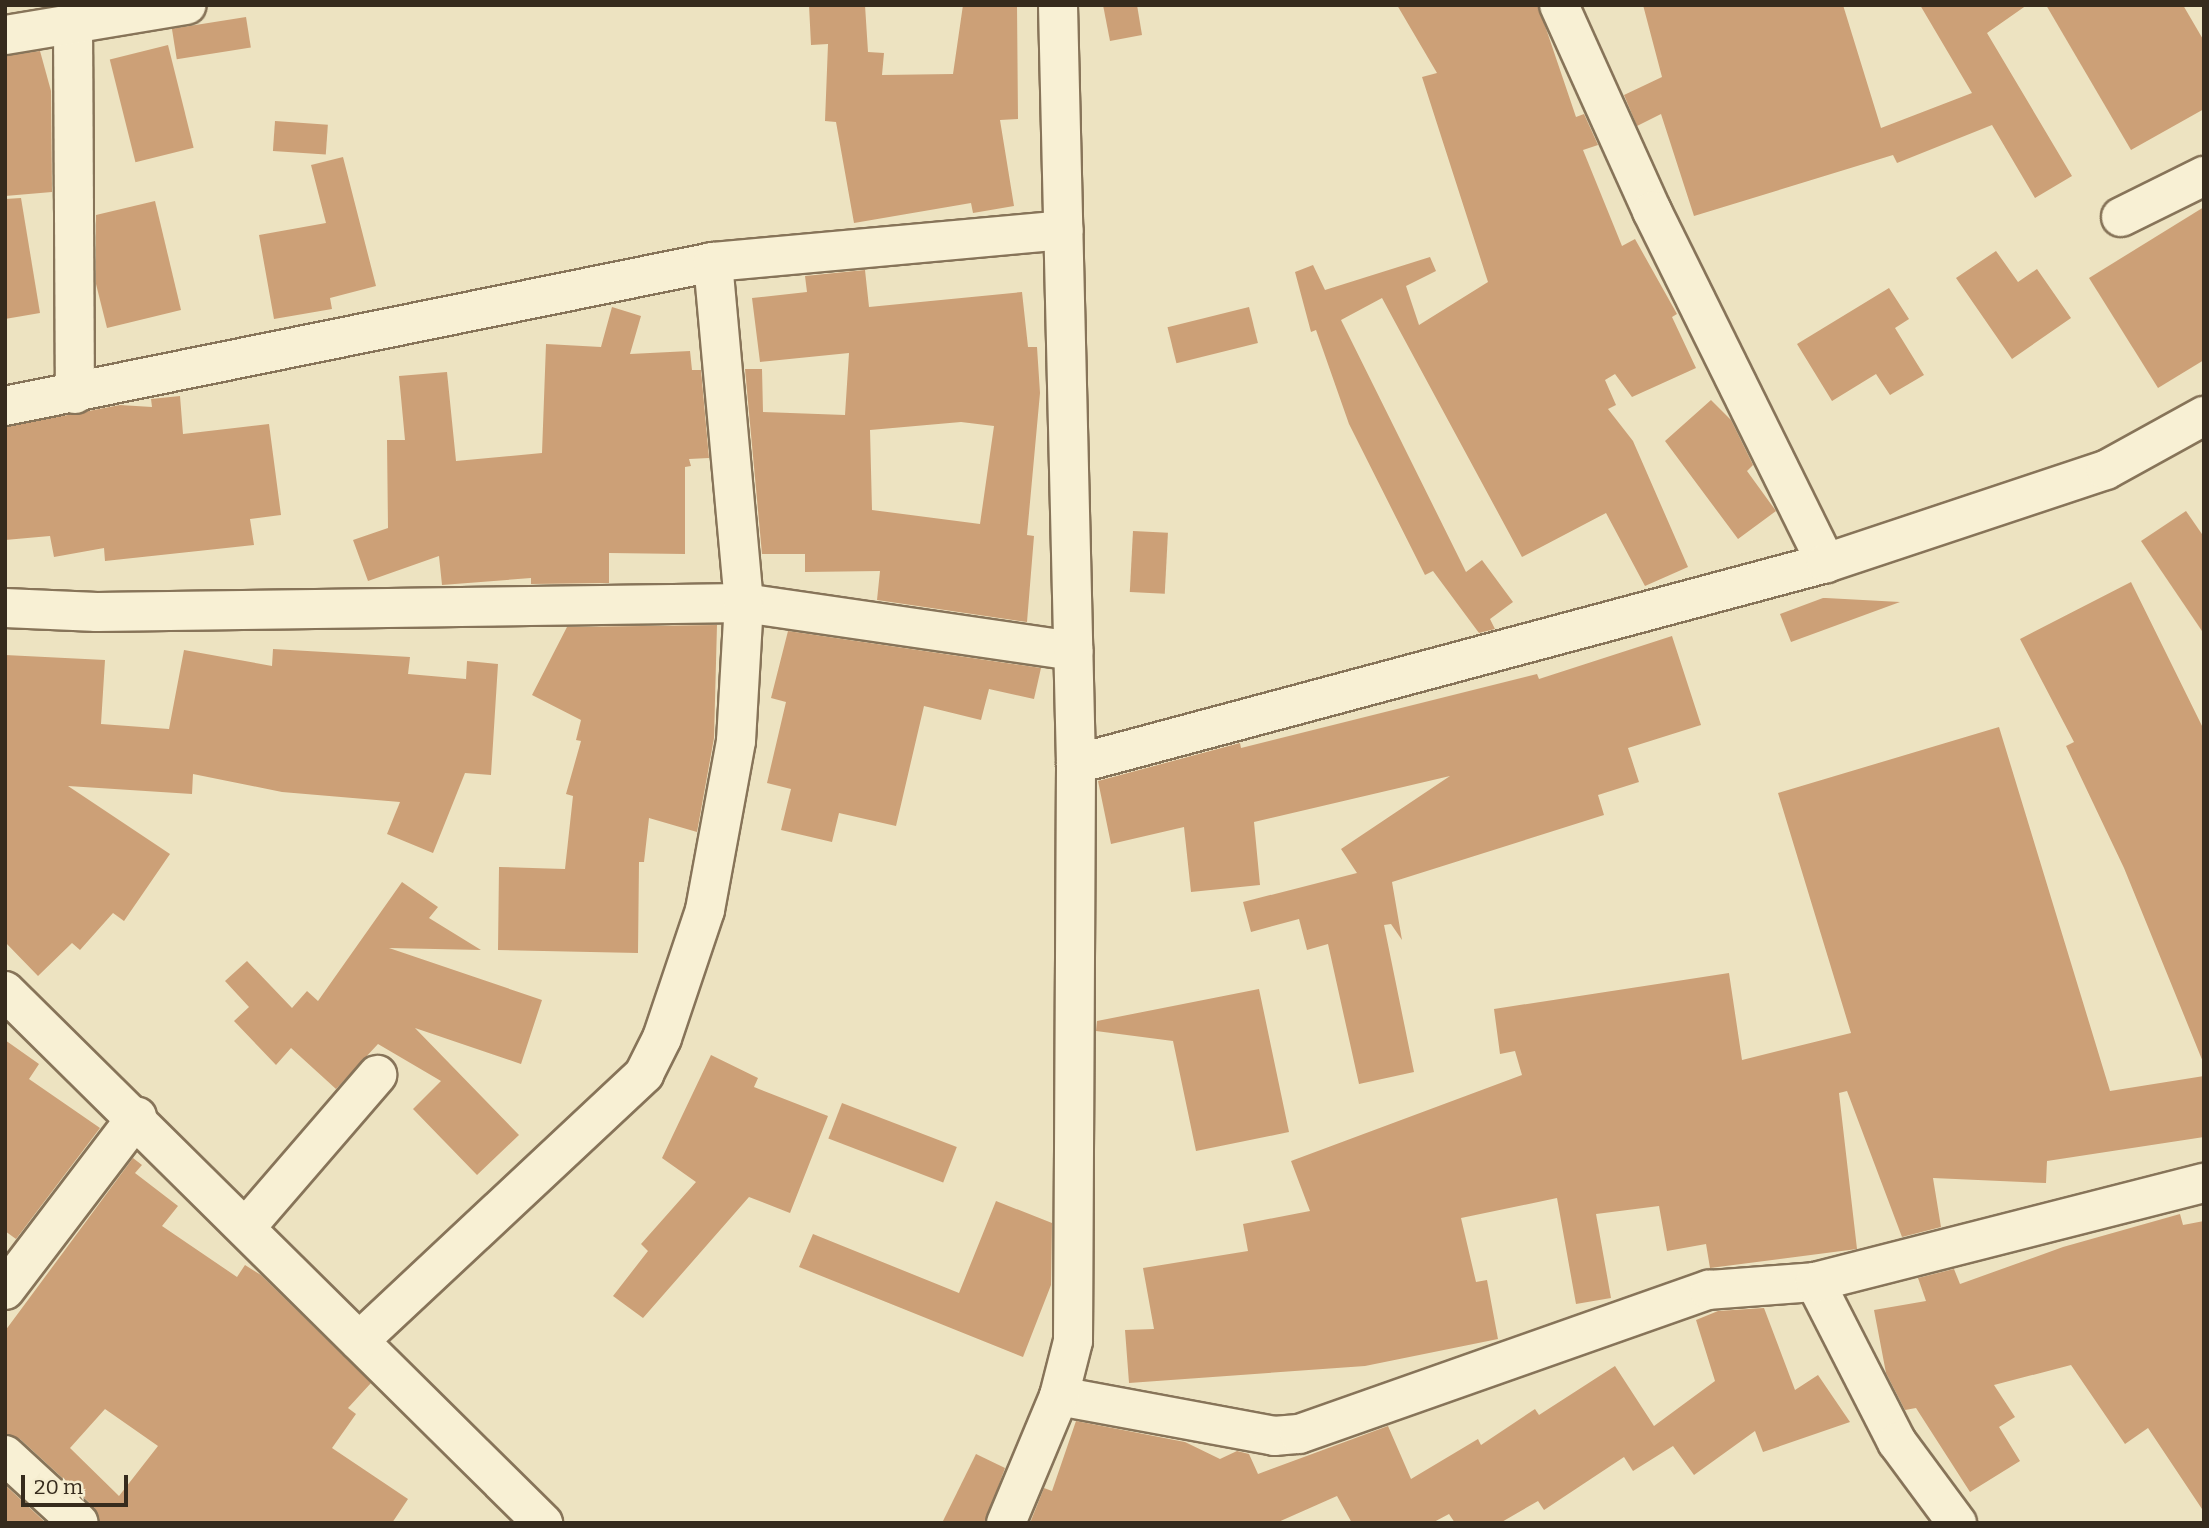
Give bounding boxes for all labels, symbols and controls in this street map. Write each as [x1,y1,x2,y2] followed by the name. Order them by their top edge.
[24,1462,131,1506] scale bar
[34,1474,83,1500] text: 20 m

